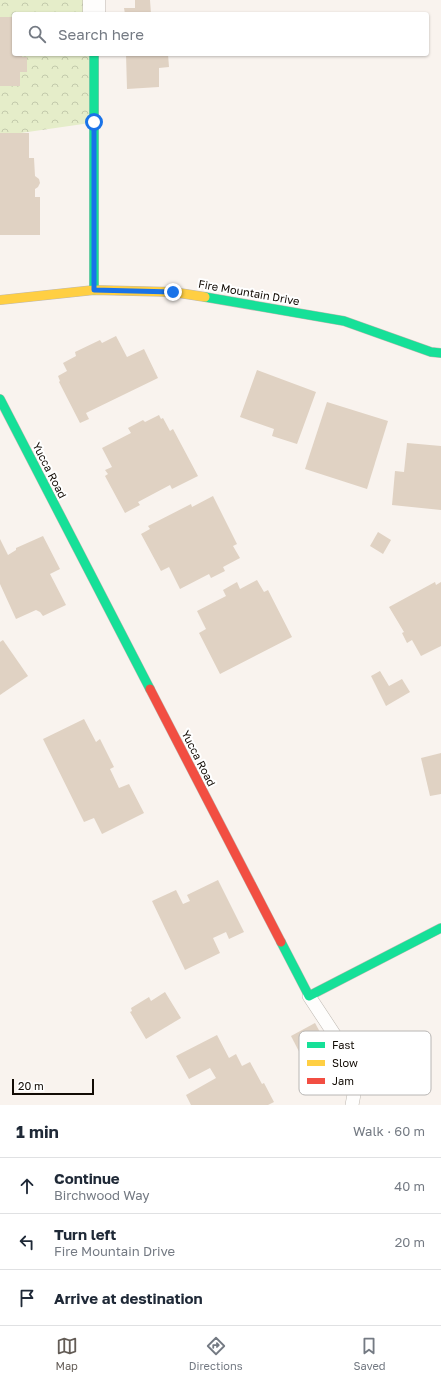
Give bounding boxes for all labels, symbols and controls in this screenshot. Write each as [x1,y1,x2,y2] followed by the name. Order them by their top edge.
[12,12,429,56] search box
[26,23,48,45] icon: search
[58,25,144,43] text: Search here
[85,113,103,131] route start
[197,277,301,307] street label: Fire Mountain Drive
[164,283,182,301] route end
[30,440,70,500] street label: Yucca Road
[179,728,219,788] street label: Yucca Road
[299,1031,431,1095] legend
[332,1038,355,1051] text: Fast
[332,1056,358,1069] text: Slow
[332,1074,354,1087] text: Jam
[12,1077,94,1096] scale bar
[18,1079,44,1092] text: 20 m
[16,1121,59,1142] text: 1 min
[353,1123,425,1139] text: Walk · 60 m
[54,1169,120,1187] text: Continue
[16,1175,38,1197] icon: ahead
[394,1178,425,1194] text: 40 m
[54,1187,150,1203] text: Birchwood Way
[54,1225,116,1243] text: Turn left
[16,1231,38,1253] icon: left
[395,1234,425,1250] text: 20 m
[54,1243,175,1259] text: Fire Mountain Drive
[16,1287,38,1309] icon: arrive
[54,1289,203,1307] text: Arrive at destination
[55,1335,78,1372] tab: Map
[189,1335,243,1372] tab: Directions
[353,1335,386,1372] tab: Saved

